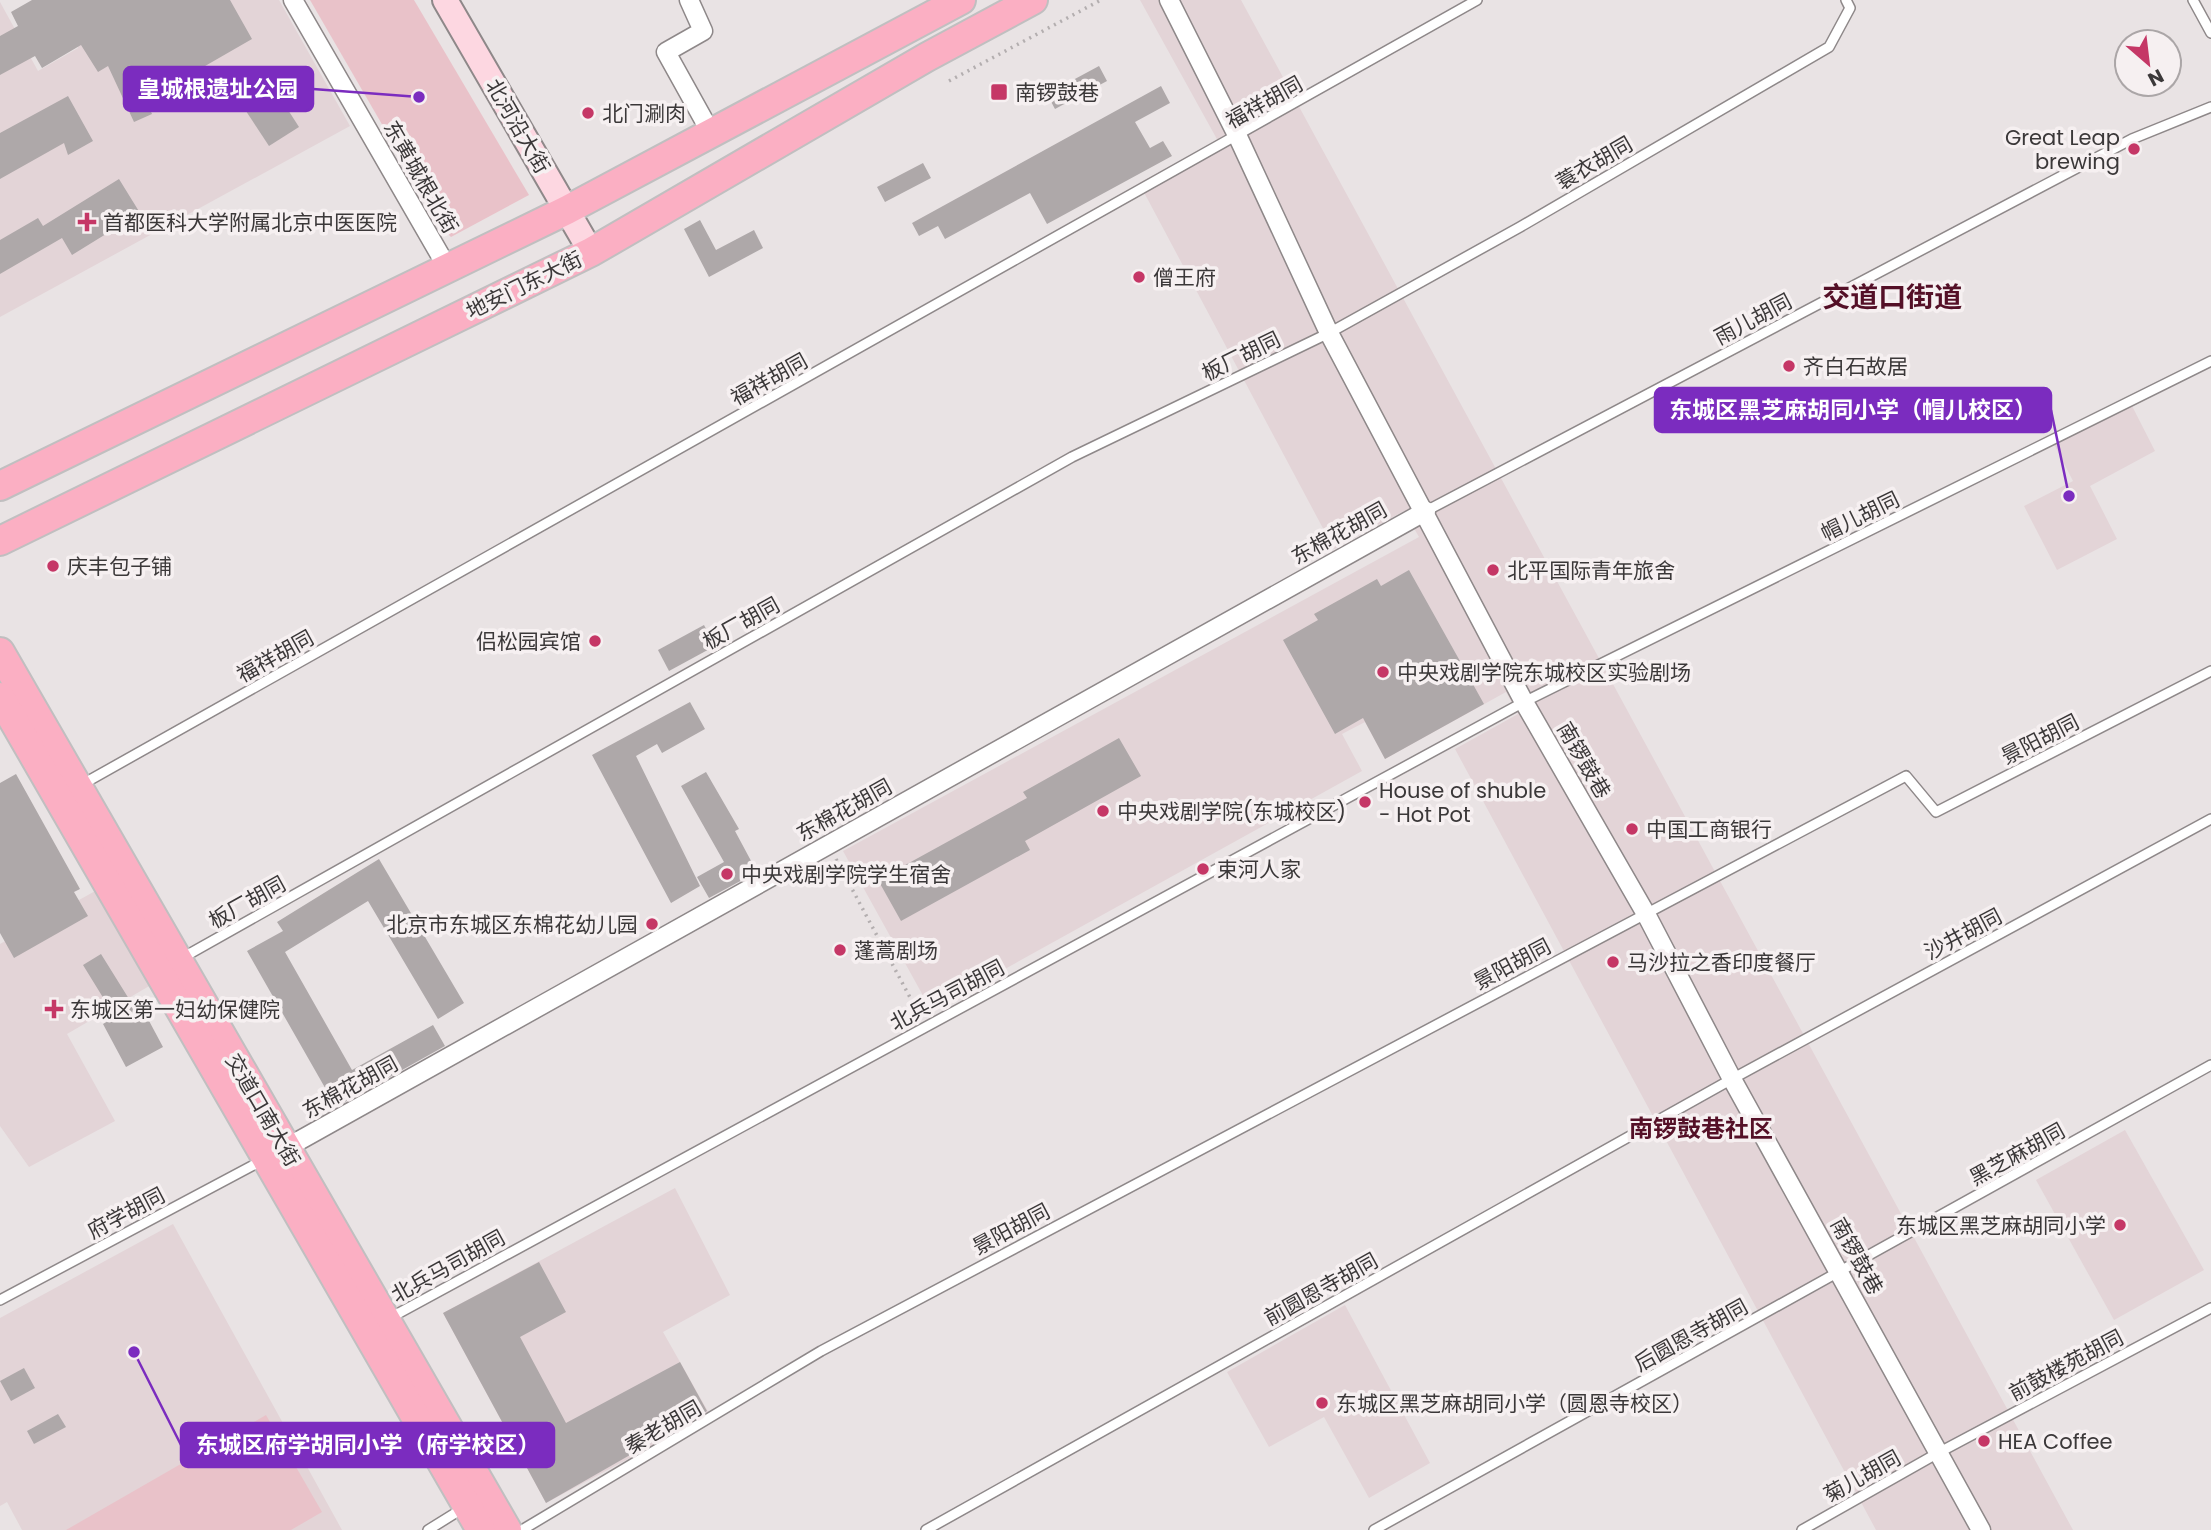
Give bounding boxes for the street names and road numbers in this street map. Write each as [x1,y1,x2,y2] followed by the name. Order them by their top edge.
[1220,69,1308,135] street label: 福祥胡同
[479,73,557,179] street label: 北河沿大街
[377,115,465,239] street label: 东黄城根北街
[1550,129,1638,197] street label: 蓑衣胡同
[461,244,587,326] street label: 地安门东大街
[1709,286,1797,352] street label: 雨儿胡同
[1197,325,1285,387] street label: 板厂胡同
[725,346,813,412] street label: 福祥胡同
[1816,485,1904,547] street label: 帽儿胡同
[1286,495,1392,571] street label: 东棉花胡同
[697,590,785,656] street label: 板厂胡同
[231,623,319,689] street label: 福祥胡同
[1996,707,2084,771] street label: 景阳胡同
[1550,716,1618,804] street label: 南锣鼓巷
[791,772,897,848] street label: 东棉花胡同
[203,869,291,935] street label: 板厂胡同
[1919,901,2007,967] street label: 沙井胡同
[1468,931,1556,997] street label: 景阳胡同
[885,953,1009,1037] street label: 北兵马司胡同
[219,1048,307,1172] street label: 交道口南大街
[297,1049,403,1125] street label: 东棉花胡同
[1964,1116,2070,1192] street label: 黑芝麻胡同
[82,1180,170,1246] street label: 府学胡同
[967,1196,1055,1262] street label: 景阳胡同
[1824,1212,1890,1300] street label: 南锣鼓巷
[386,1223,510,1309] street label: 北兵马司胡同
[1259,1246,1383,1332] street label: 前圆恩寺胡同
[1629,1292,1753,1378] street label: 后圆恩寺胡同
[2004,1323,2128,1407] street label: 前鼓楼苑胡同
[619,1393,707,1461] street label: 秦老胡同
[1818,1443,1906,1509] street label: 菊儿胡同

